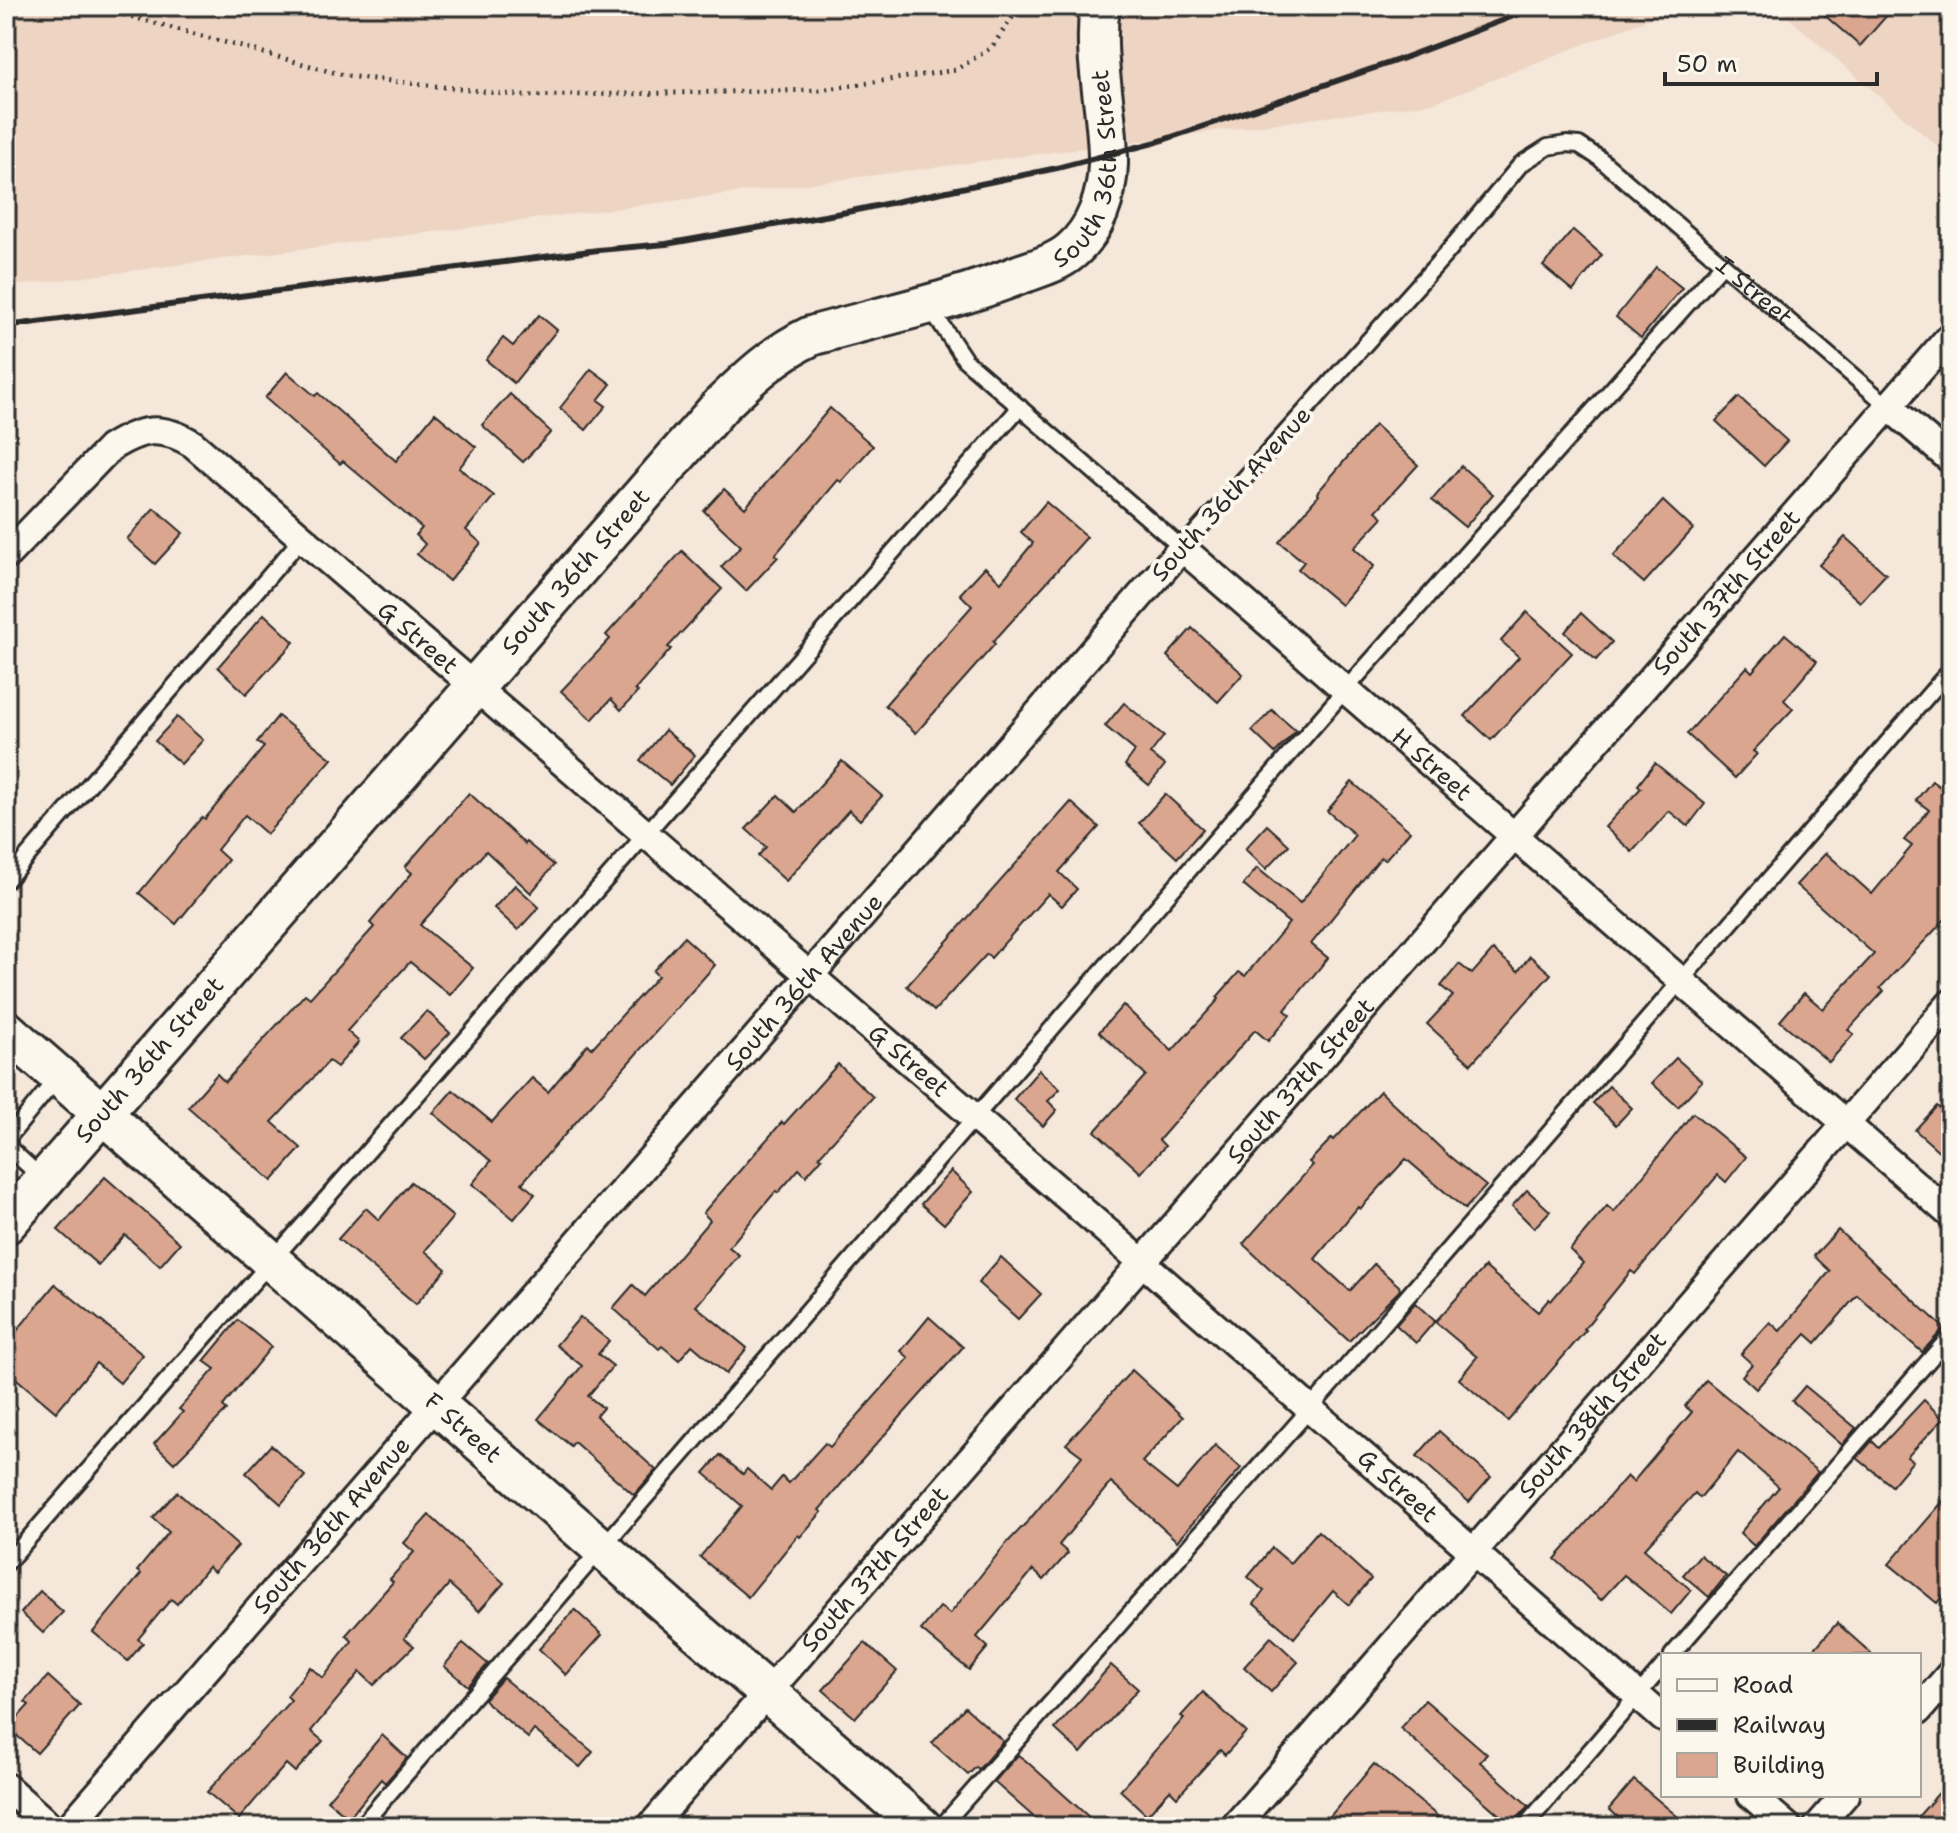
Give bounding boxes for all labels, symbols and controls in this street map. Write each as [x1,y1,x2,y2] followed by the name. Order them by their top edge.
[1665,36,1877,86] scale bar
[1677,48,1737,80] text: 50 m
[1047,68,1124,275] street label: South 36th Street
[1709,249,1800,333] street label: I Street
[1144,400,1318,588] street label: South 36th Avenue
[494,482,657,662] street label: South 36th Street
[1646,503,1807,682] street label: South 37th Street
[371,594,465,681] street label: G Street
[1385,721,1479,808] street label: H Street
[718,887,890,1078] street label: South 36th Avenue
[68,970,231,1150] street label: South 36th Street
[1220,991,1382,1170] street label: South 37th Street
[862,1017,956,1104] street label: G Street
[1511,1325,1674,1505] street label: South 38th Street
[418,1385,509,1470] street label: F Street
[246,1430,418,1621] street label: South 36th Avenue
[1351,1442,1445,1530] street label: G Street
[794,1480,956,1659] street label: South 37th Street
[1661,1653,1921,1797] legend
[1733,1669,1793,1701] text: Road
[1733,1709,1826,1741] text: Railway
[1733,1749,1825,1781] text: Building

